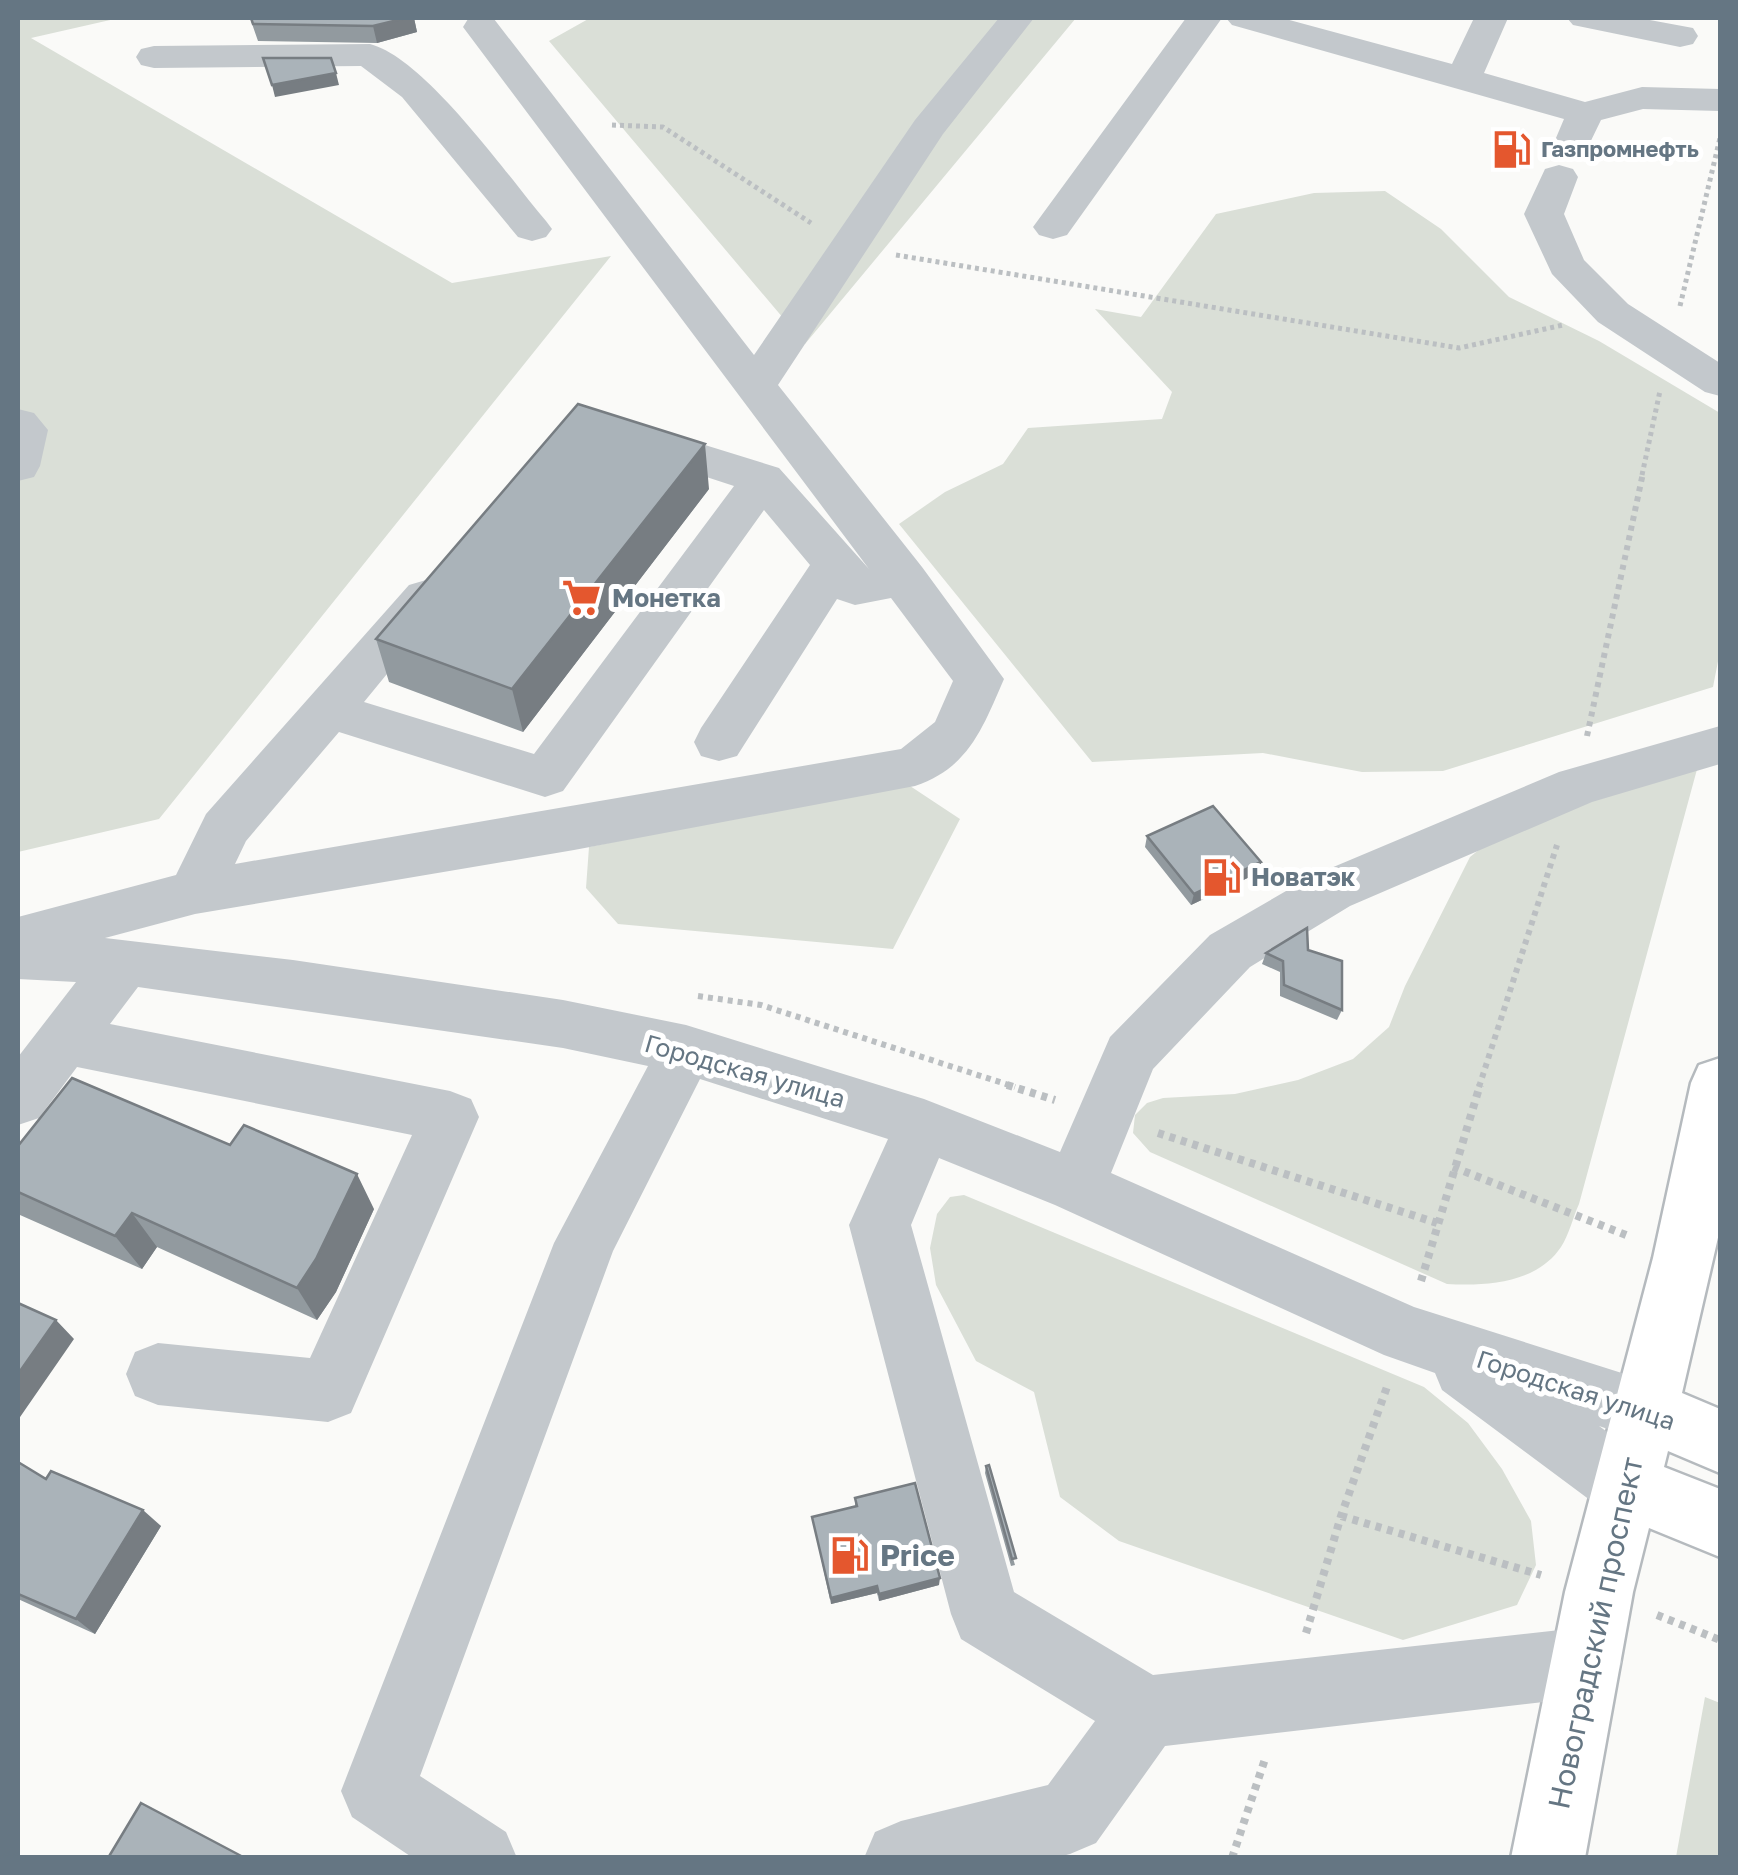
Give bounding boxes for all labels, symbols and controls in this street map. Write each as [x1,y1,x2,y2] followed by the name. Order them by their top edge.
[1490,128,1532,170] fuel station icon: Газпромнефть
[1541,135,1699,162] place label: Газпромнефть
[561,577,603,619] supermarket icon: Монетка
[612,582,721,613] place label: Монетка
[1200,856,1242,898] fuel station icon: Новатэк
[1251,861,1356,892] place label: Новатэк
[641,1027,849,1114] street label: Городская улица
[1473,1343,1679,1436] street label: Городская улица
[1540,1453,1650,1812] street label: Новоградский проспект
[829,1535,871,1577] fuel station icon: Price
[880,1537,955,1573] place label: Price

